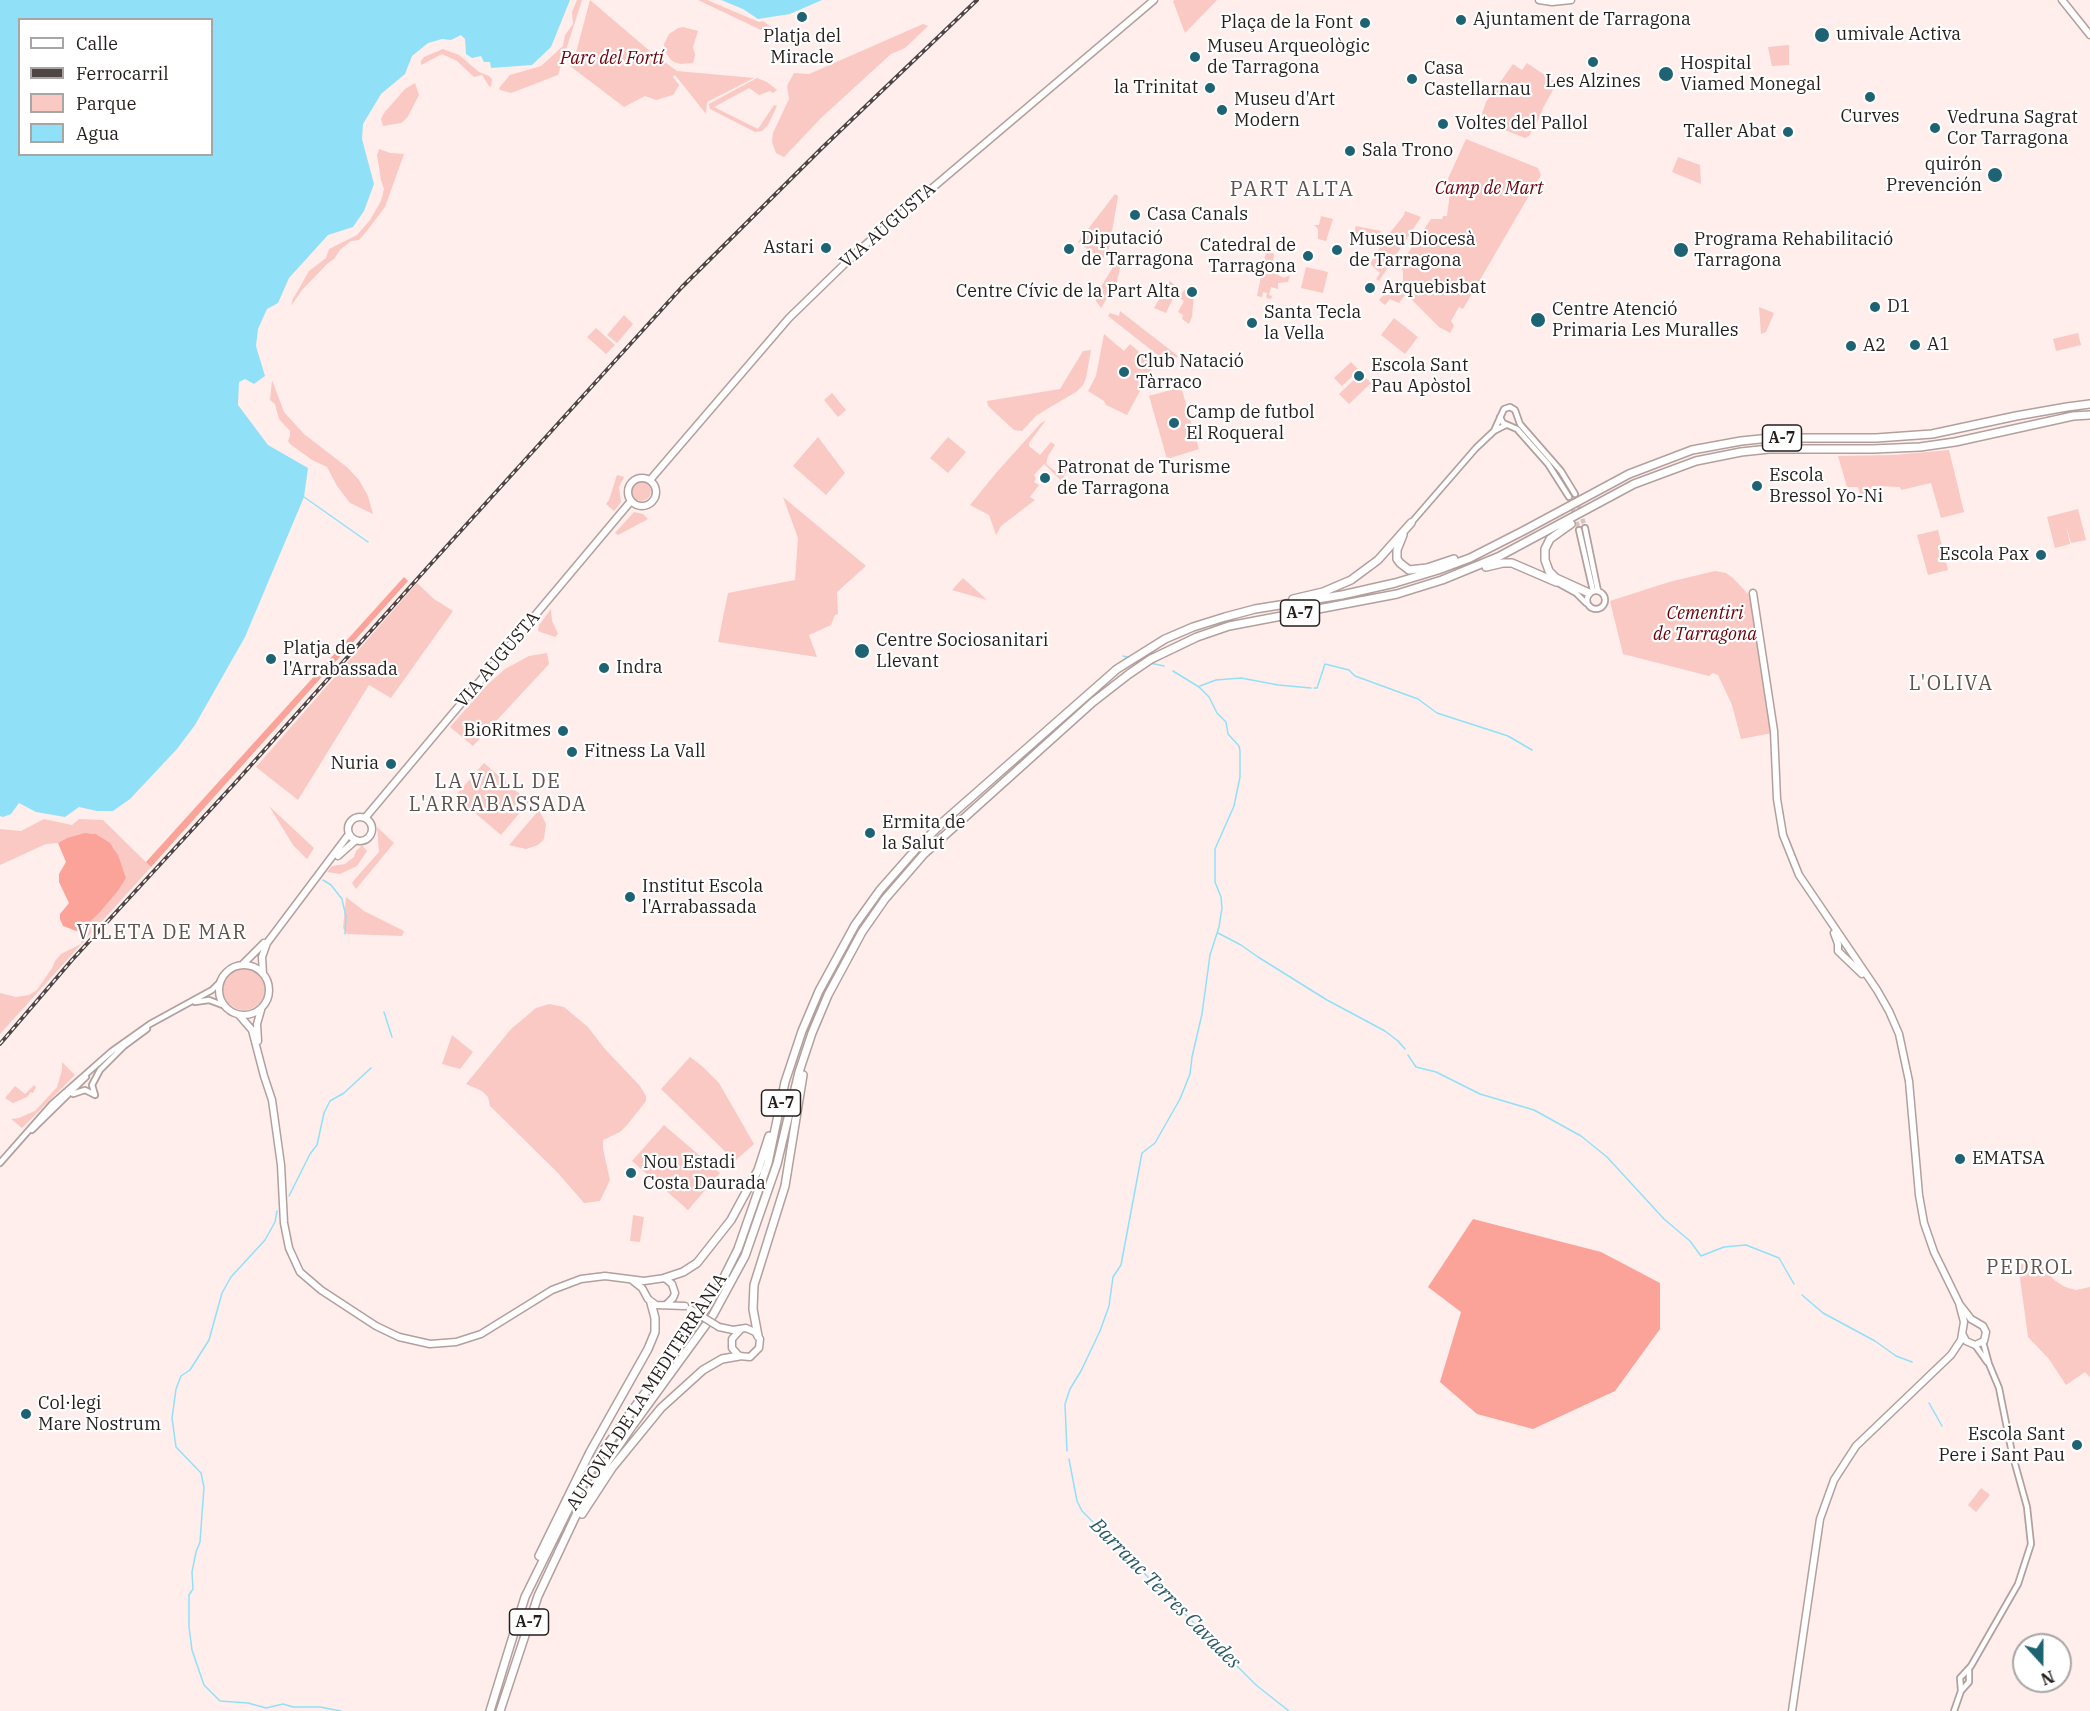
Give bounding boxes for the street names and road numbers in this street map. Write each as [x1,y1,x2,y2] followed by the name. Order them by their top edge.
[836,179,940,273] street label: VIA AUGUSTA
[1762,425,1802,451] road number: A-7
[1280,600,1320,626] road number: A-7
[451,607,545,713] street label: VIA AUGUSTA
[762,1090,800,1116] road number: A-7
[562,1269,732,1515] street label: AUTOVIA DE LA MEDITERRÀNIA
[510,1609,548,1635] road number: A-7

